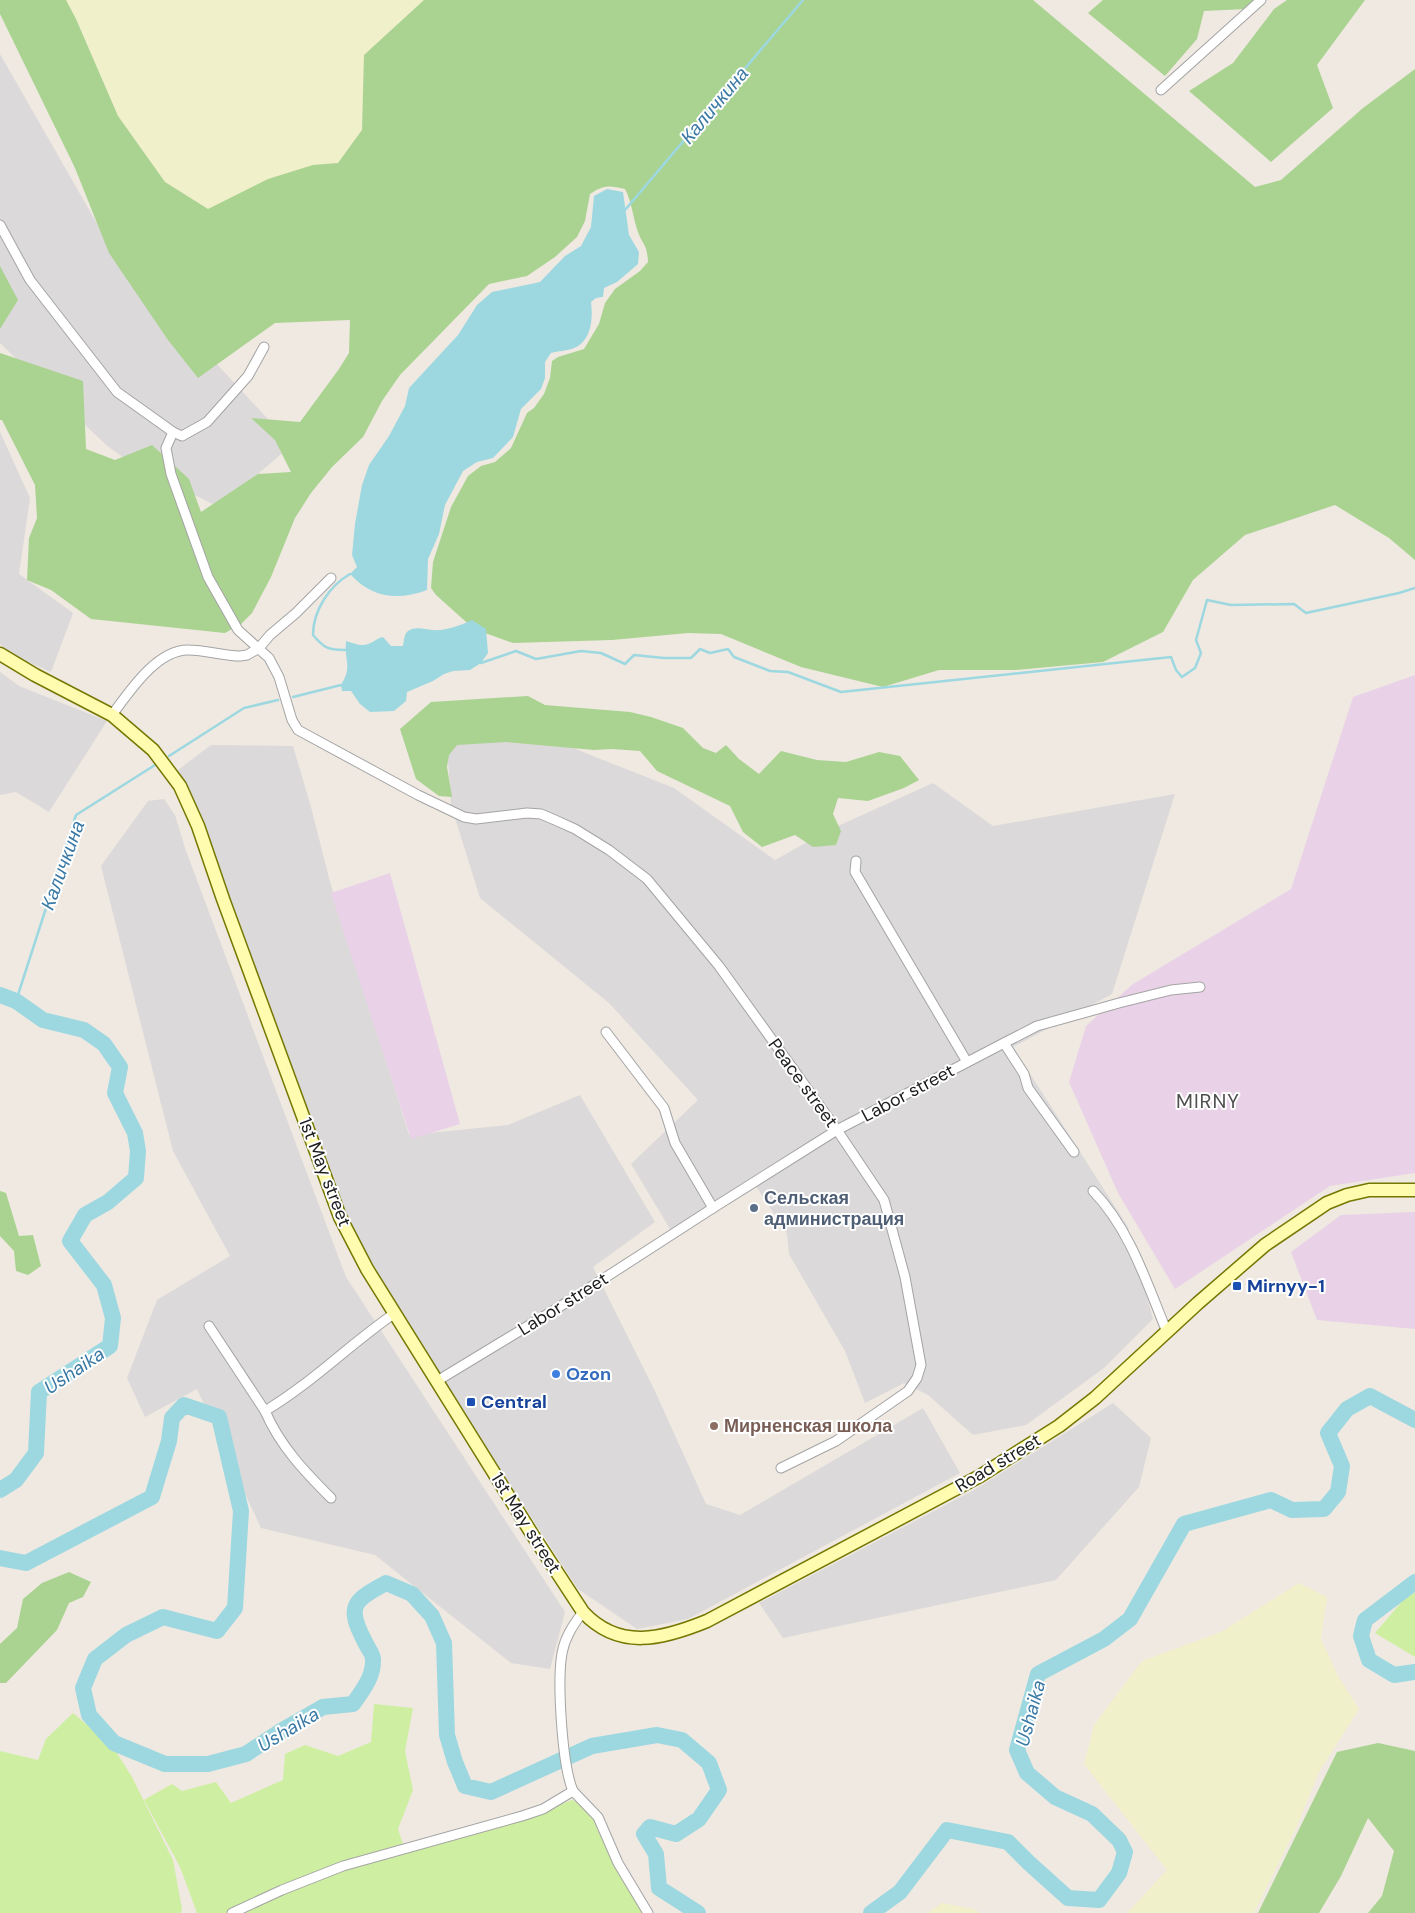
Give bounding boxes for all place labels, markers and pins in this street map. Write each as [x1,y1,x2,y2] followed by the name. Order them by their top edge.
[764,1186,904,1231] place label: Сельская администрация
[748,1202,760,1214] marker: Сельская администрация
[1247,1274,1325,1298] place label: Mirnyy-1
[1231,1280,1243,1292] marker: Mirnyy-1
[566,1362,611,1386] place label: Ozon
[550,1368,562,1380] marker: Ozon
[481,1390,547,1414] place label: Central
[465,1396,477,1408] marker: Central
[724,1414,893,1438] place label: Мирненская школа
[708,1420,720,1432] marker: Мирненская школа

